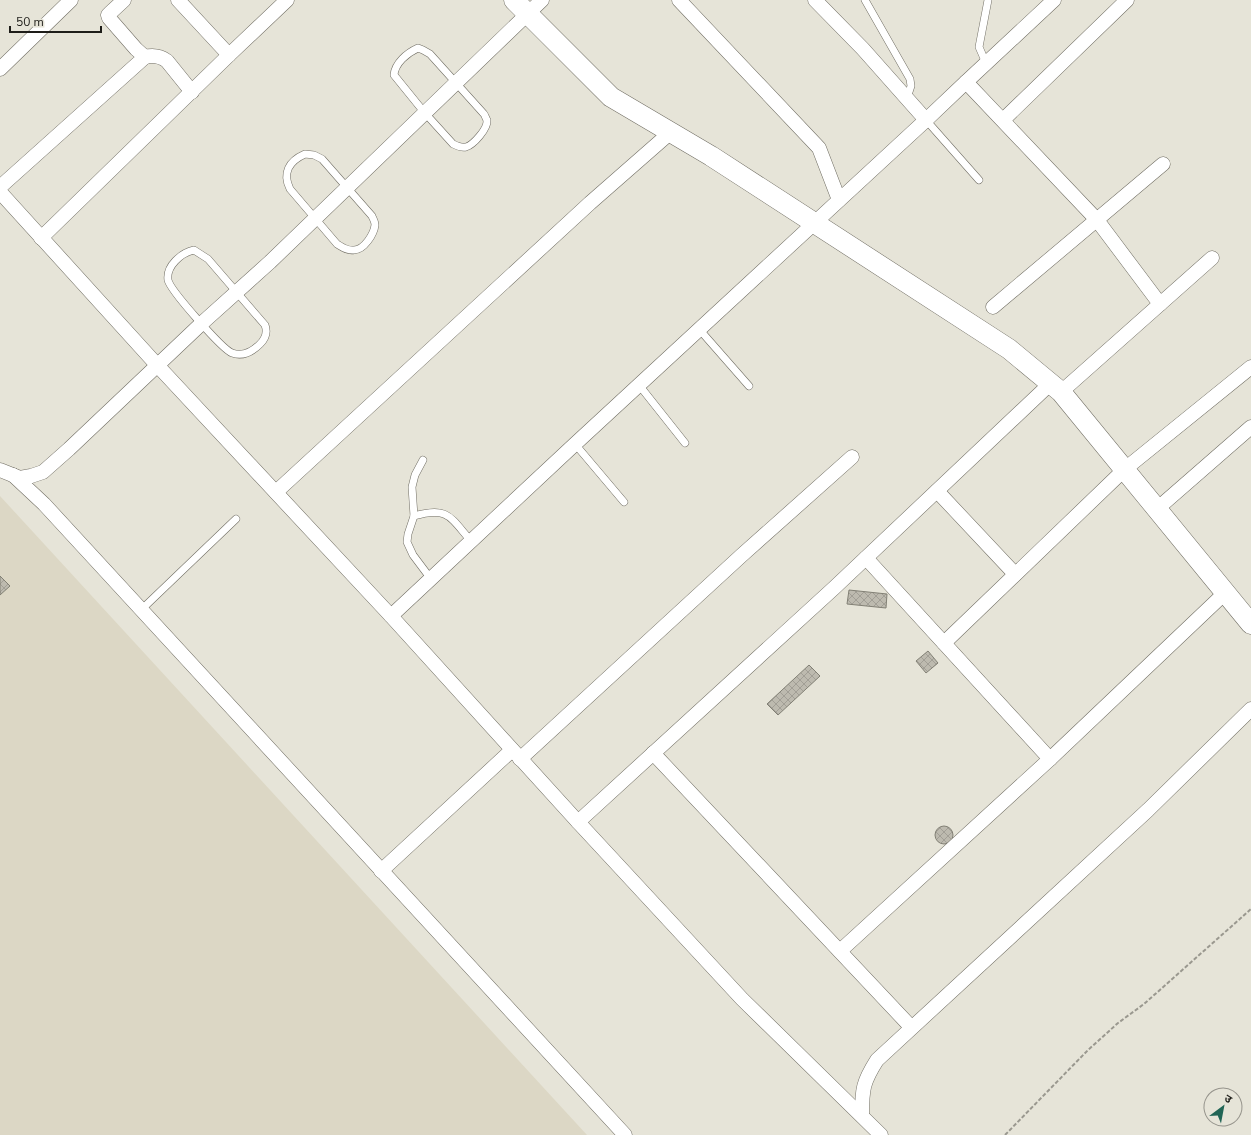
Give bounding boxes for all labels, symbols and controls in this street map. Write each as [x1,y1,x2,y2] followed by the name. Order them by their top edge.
[10,8,101,34] scale bar
[16,14,44,30] text: 50 m
[1203,1087,1243,1127] north arrow
[1221,1091,1235,1107] text: उ

